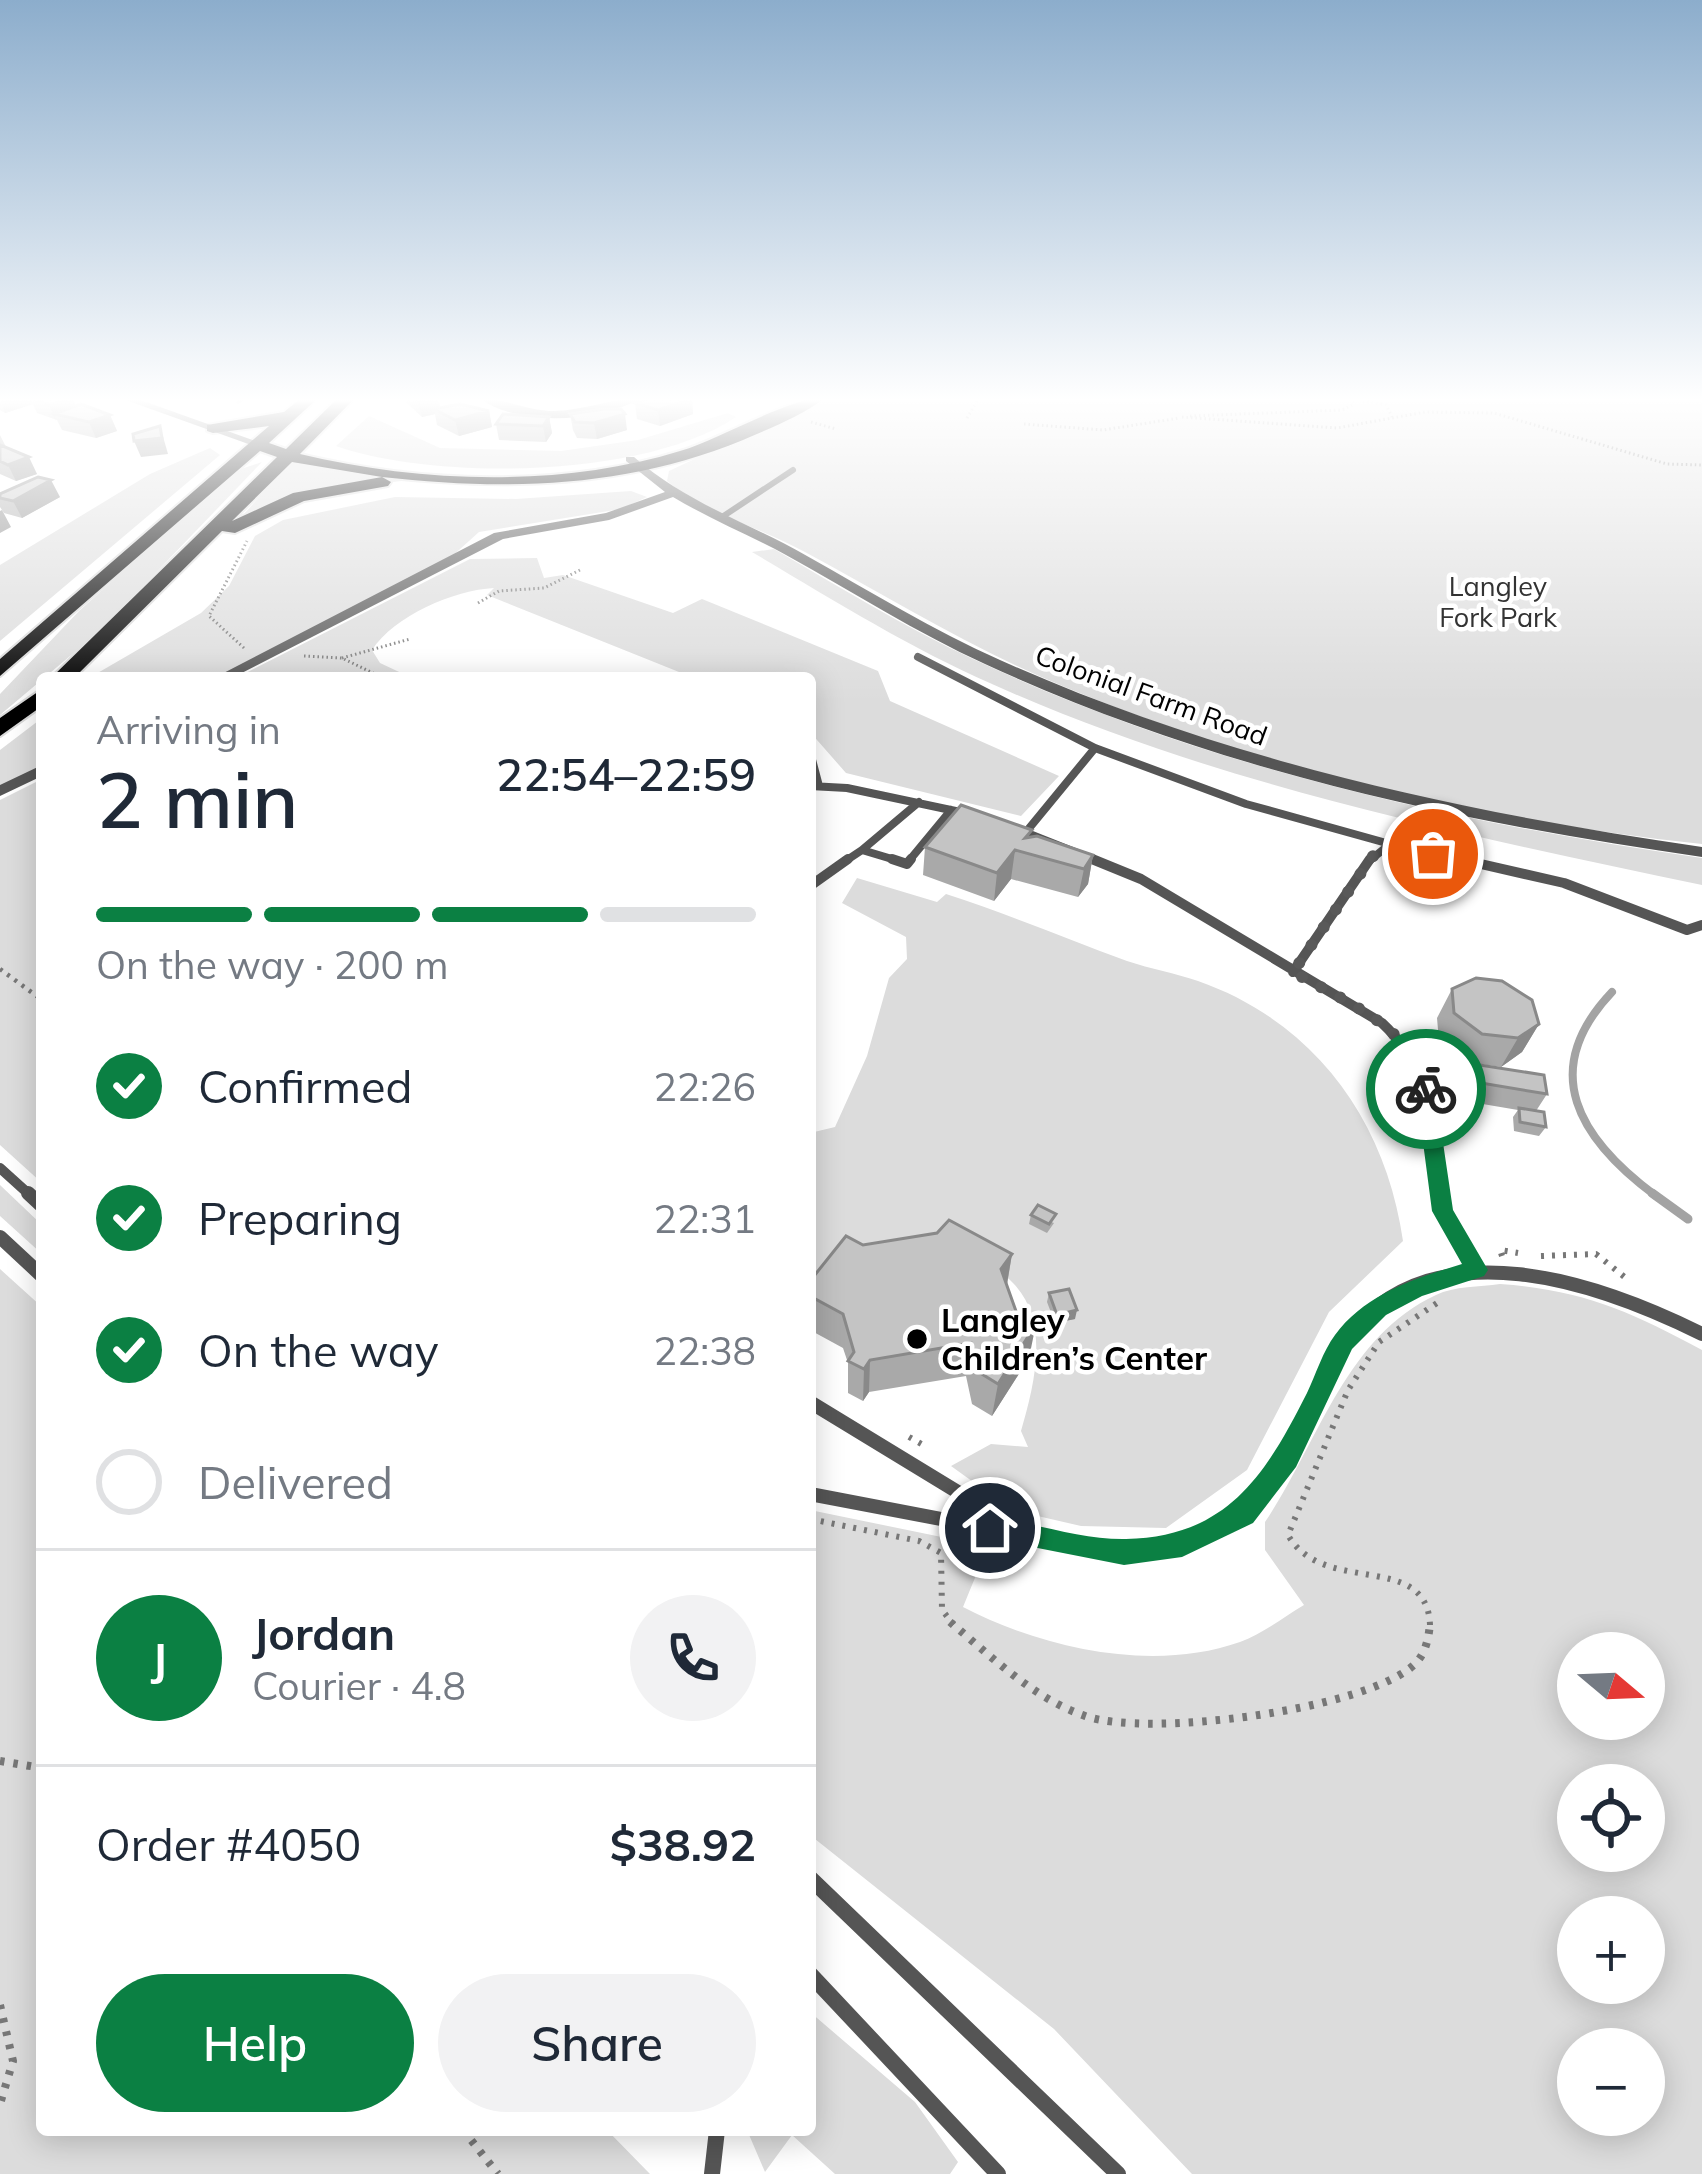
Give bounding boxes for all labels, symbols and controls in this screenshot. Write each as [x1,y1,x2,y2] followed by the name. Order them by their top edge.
[1439,569,1558,634] park label: Langley Fork Park
[1031,637,1272,753] street label: Colonial Farm Road
[96,705,281,754] text: Arriving in
[496,746,756,802] text: 22:54–22:59
[96,750,299,848] text: 2 min
[1382,803,1484,905] pin
[1400,821,1466,887] icon: bag
[96,940,448,989] text: On the way · 200 m
[1366,1029,1486,1149] courier
[96,1053,162,1119] icon: check
[1393,1056,1459,1122] icon: bike
[198,1058,412,1114] text: Confirmed
[654,1062,756,1111] text: 22:26
[96,1185,162,1251] icon: check
[198,1190,402,1246] text: Preparing
[654,1194,756,1243] text: 22:31
[941,1299,1207,1378] place label: Langley Children’s Center
[96,1317,162,1383] icon: check
[198,1322,439,1378] text: On the way
[654,1326,756,1375] text: 22:38
[904,1326,930,1352] marker: Langley Children’s Center
[198,1454,393,1510] text: Delivered
[939,1477,1041,1579] pin
[957,1495,1023,1561] icon: home
[630,1595,756,1721] button: phone
[252,1605,395,1661] text: Jordan
[151,1630,167,1686] text: J
[1557,1632,1665,1740] north arrow
[1557,1632,1665,2136] map controls
[252,1661,466,1710] text: Courier · 4.8
[1557,1764,1665,1872] button: locate
[96,1816,361,1872] text: Order #4050
[610,1816,756,1872] text: $38.92
[1557,1896,1665,2004] button: +
[96,1974,414,2112] button: Help
[438,1974,756,2112] button: Share
[1557,2028,1665,2136] button: −

